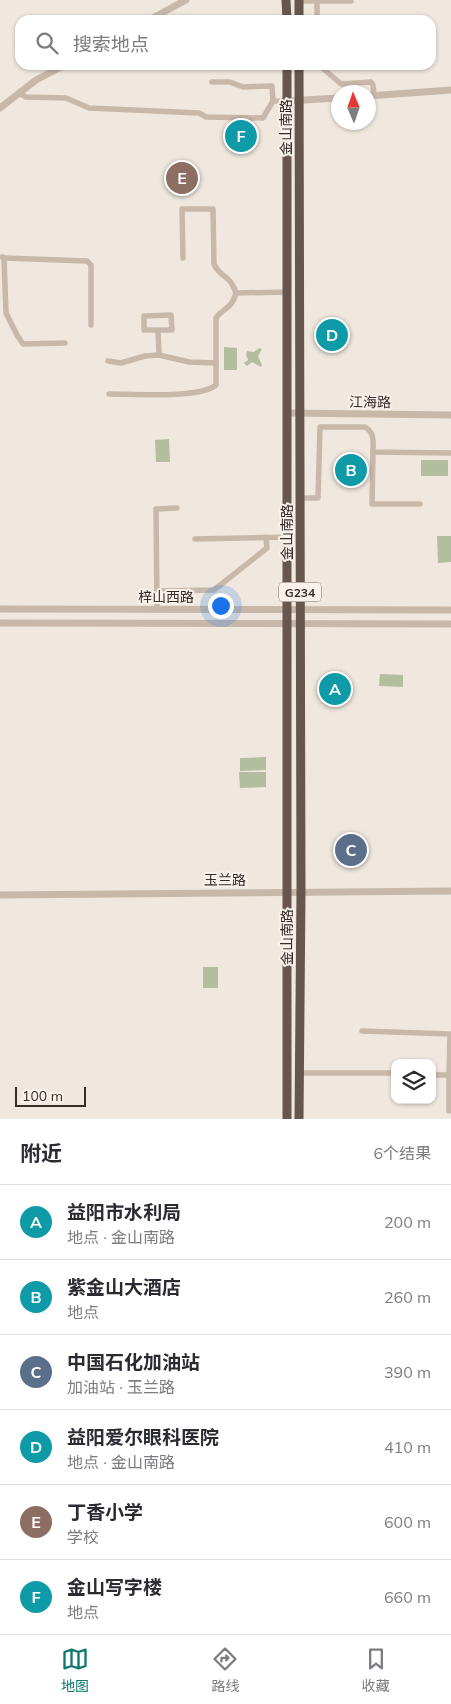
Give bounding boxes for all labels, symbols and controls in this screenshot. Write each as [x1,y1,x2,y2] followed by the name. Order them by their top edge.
[15,15,436,70] search box
[33,29,61,57] icon: search
[73,32,149,56] text: 搜索地点
[331,85,376,130] north arrow
[277,99,295,155] street label: 金山南路
[225,117,257,155] pin: F
[166,159,198,197] pin: E
[316,316,348,354] pin: D
[349,393,391,411] street label: 江海路
[335,451,367,489] pin: B
[278,504,296,560] street label: 金山南路
[279,582,321,602] road number: G234
[138,588,194,606] street label: 梓山西路
[208,593,234,619] your location
[319,670,351,708] pin: A
[335,831,367,869] pin: C
[204,871,246,889] street label: 玉兰路
[278,909,296,965] street label: 金山南路
[391,1059,436,1104] map controls
[391,1059,436,1104] button: layers
[15,1084,86,1107] scale bar
[22,1087,63,1105] text: 100 m
[20,1140,62,1166] text: 附近
[373,1143,431,1163] text: 6个结果
[67,1200,181,1224] text: 益阳市水利局
[30,1212,42,1232] text: A
[384,1212,431,1232] text: 200 m
[67,1227,175,1247] text: 地点 · 金山南路
[67,1275,181,1299] text: 紫金山大酒店
[30,1287,42,1307] text: B
[384,1287,431,1307] text: 260 m
[67,1302,99,1322] text: 地点
[67,1350,200,1374] text: 中国石化加油站
[31,1362,41,1382] text: C
[384,1362,431,1382] text: 390 m
[67,1377,175,1397] text: 加油站 · 玉兰路
[67,1425,219,1449] text: 益阳爱尔眼科医院
[30,1437,42,1457] text: D
[384,1437,431,1457] text: 410 m
[67,1452,175,1472] text: 地点 · 金山南路
[67,1500,143,1524] text: 丁香小学
[31,1512,41,1532] text: E
[384,1512,431,1532] text: 600 m
[67,1527,99,1547] text: 学校
[67,1575,162,1599] text: 金山写字楼
[31,1587,41,1607] text: F
[384,1587,431,1607] text: 660 m
[67,1602,99,1622] text: 地点
[61,1645,89,1695] tab: 地图
[211,1645,239,1695] tab: 路线
[362,1645,390,1695] tab: 收藏

